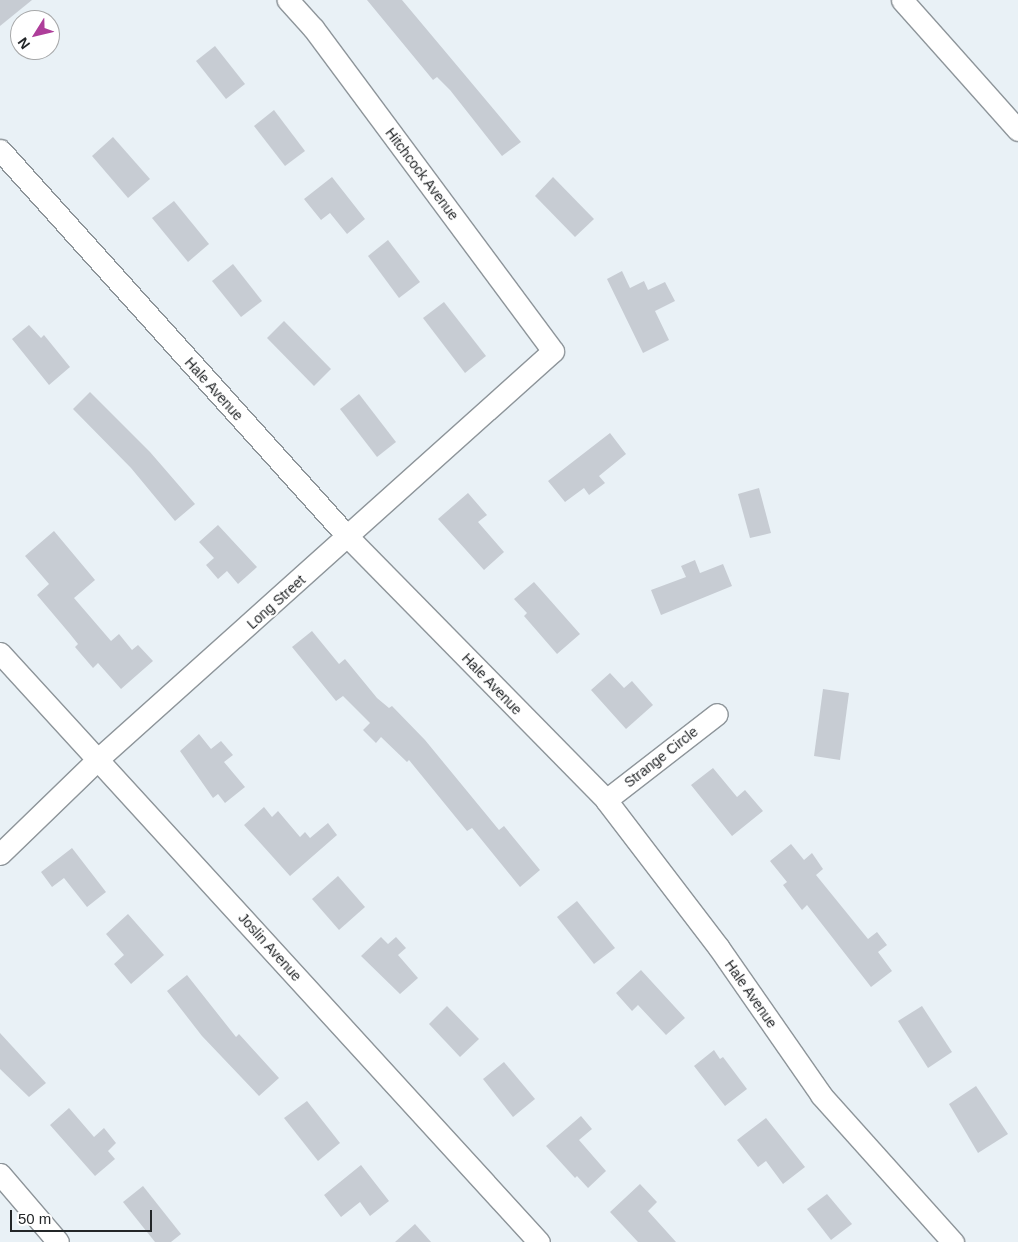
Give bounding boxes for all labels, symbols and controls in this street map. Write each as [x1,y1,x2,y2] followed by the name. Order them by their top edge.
[10,10,60,60] north arrow
[14,34,33,52] text: N
[382,124,462,224] street label: Hitchcock Avenue
[181,354,247,424] street label: Hale Avenue
[243,572,309,632] street label: Long Street
[458,649,526,719] street label: Hale Avenue
[621,723,701,791] street label: Strange Circle
[235,909,305,985] street label: Joslin Avenue
[721,956,781,1032] street label: Hale Avenue
[12,1200,155,1232] scale bar
[18,1210,51,1227] text: 50 m

